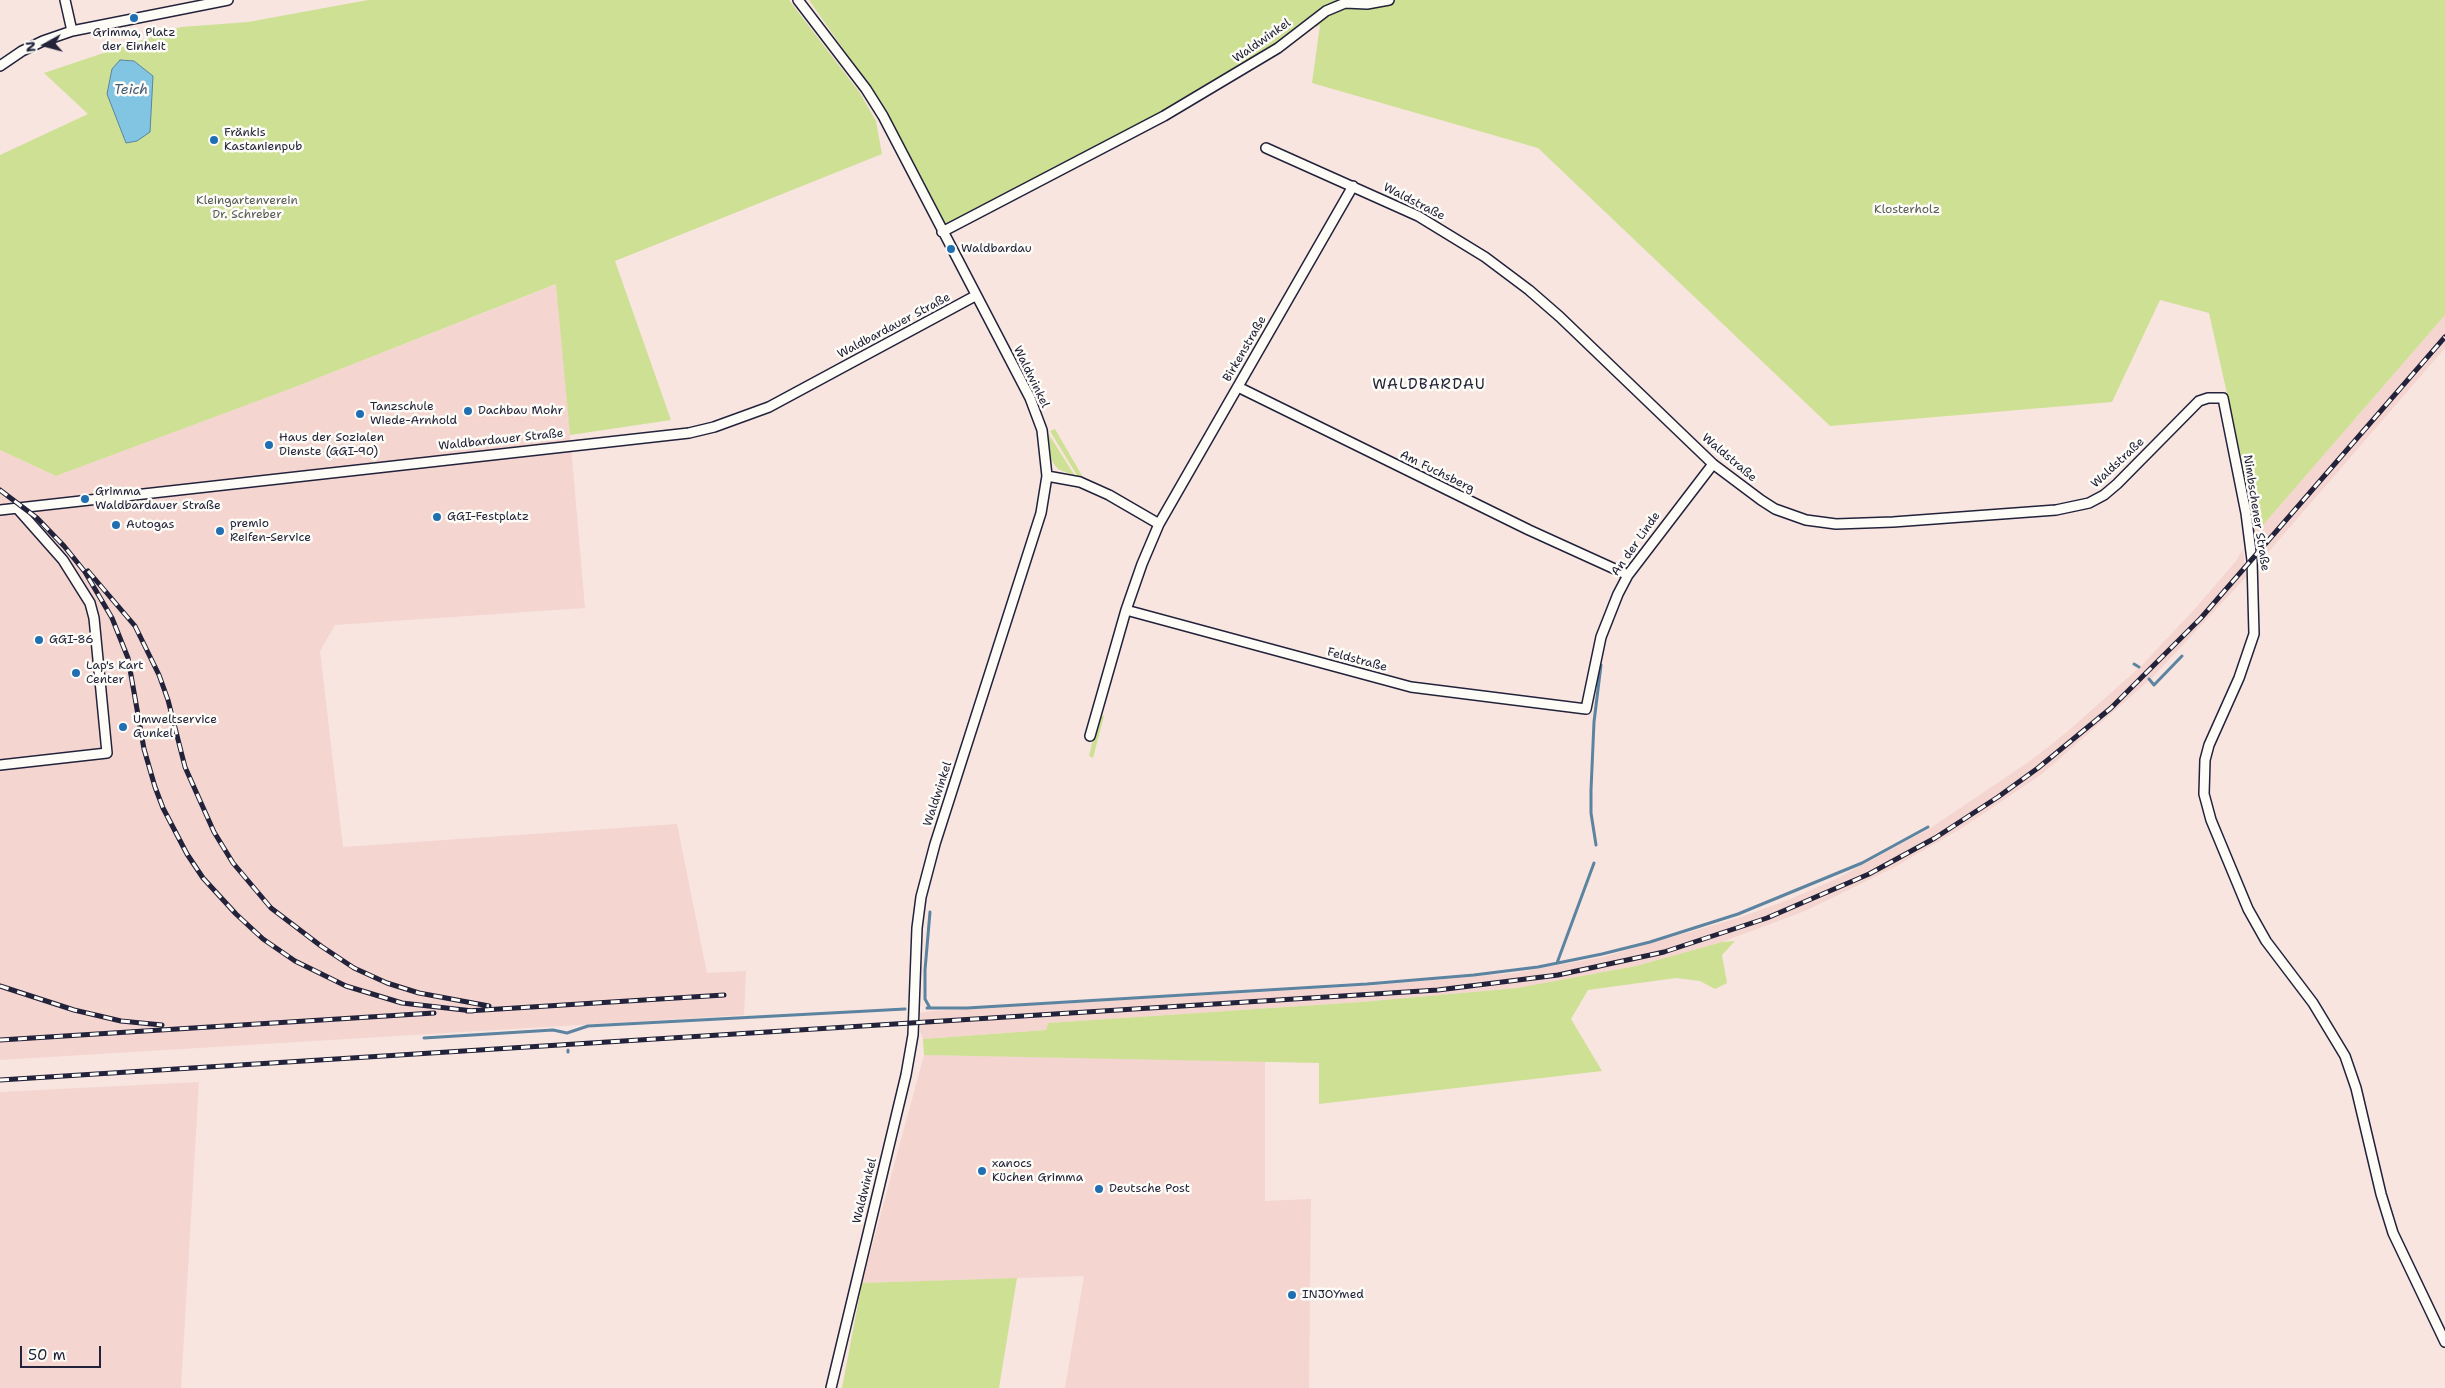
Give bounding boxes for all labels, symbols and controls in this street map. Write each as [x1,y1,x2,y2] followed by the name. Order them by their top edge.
[128,12,140,24] marker: Grimma, Platz der Einheit
[1230,16,1294,66] street label: Waldwinkel
[20,20,70,70] north arrow
[93,26,175,54] place label: Grimma, Platz der Einheit
[21,40,40,53] text: N
[114,82,148,98] water label: Teich
[224,126,302,154] place label: Fränkis Kastanienpub
[208,134,220,146] marker: Fränkis Kastanienpub
[1381,180,1447,224] street label: Waldstraße
[196,194,298,222] park label: Kleingartenverein Dr. Schreber
[1874,203,1940,217] park label: Klosterholz
[961,242,1032,256] place label: Waldbardau
[945,243,957,255] marker: Waldbardau
[835,290,953,362] street label: Waldbardauer Straße
[1220,313,1270,385] street label: Birkenstraße
[1010,344,1052,410] street label: Waldwinkel
[1371,376,1487,394] district label: WALDBARDAU
[370,400,457,428] place label: Tanzschule Wiede-Arnhold
[478,404,563,418] place label: Dachbau Mohr
[462,405,474,417] marker: Dachbau Mohr
[354,408,366,420] marker: Tanzschule Wiede-Arnhold
[438,426,564,454] street label: Waldbardauer Straße
[279,431,384,459] place label: Haus der Sozialen Dienste (GGI-90)
[1699,431,1759,485] street label: Waldstraße
[2089,435,2147,491] street label: Waldstraße
[263,439,275,451] marker: Haus der Sozialen Dienste (GGI-90)
[1397,448,1477,496] street label: Am Fuchsberg
[2240,454,2272,572] street label: Nimbschener Straße
[95,485,221,513] place label: Grimma Waldbardauer Straße
[79,493,91,505] marker: Grimma Waldbardauer Straße
[1609,509,1663,579] street label: An der Linde
[447,510,529,524] place label: GGI-Festplatz
[431,511,443,523] marker: GGI-Festplatz
[230,517,311,545] place label: premio Reifen-Service
[126,518,174,532] place label: Autogas
[110,519,122,531] marker: Autogas
[214,525,226,537] marker: premio Reifen-Service
[49,633,94,647] place label: GGI-86
[33,634,45,646] marker: GGI-86
[1325,645,1389,675] street label: Feldstraße
[86,659,144,687] place label: Lap's Kart Center
[70,667,82,679] marker: Lap's Kart Center
[133,713,217,741] place label: Umweltservice Gunkel
[117,721,129,733] marker: Umweltservice Gunkel
[921,760,955,828] street label: Waldwinkel
[850,1157,880,1225] street label: Waldwinkel
[992,1157,1083,1185] place label: xanocs Küchen Grimma
[976,1165,988,1177] marker: xanocs Küchen Grimma
[1109,1182,1190,1196] place label: Deutsche Post
[1093,1183,1105,1195] marker: Deutsche Post
[1302,1288,1364,1302] place label: INJOYmed
[1286,1289,1298,1301] marker: INJOYmed
[22,1336,104,1368] scale bar
[28,1345,66,1365] text: 50 m

